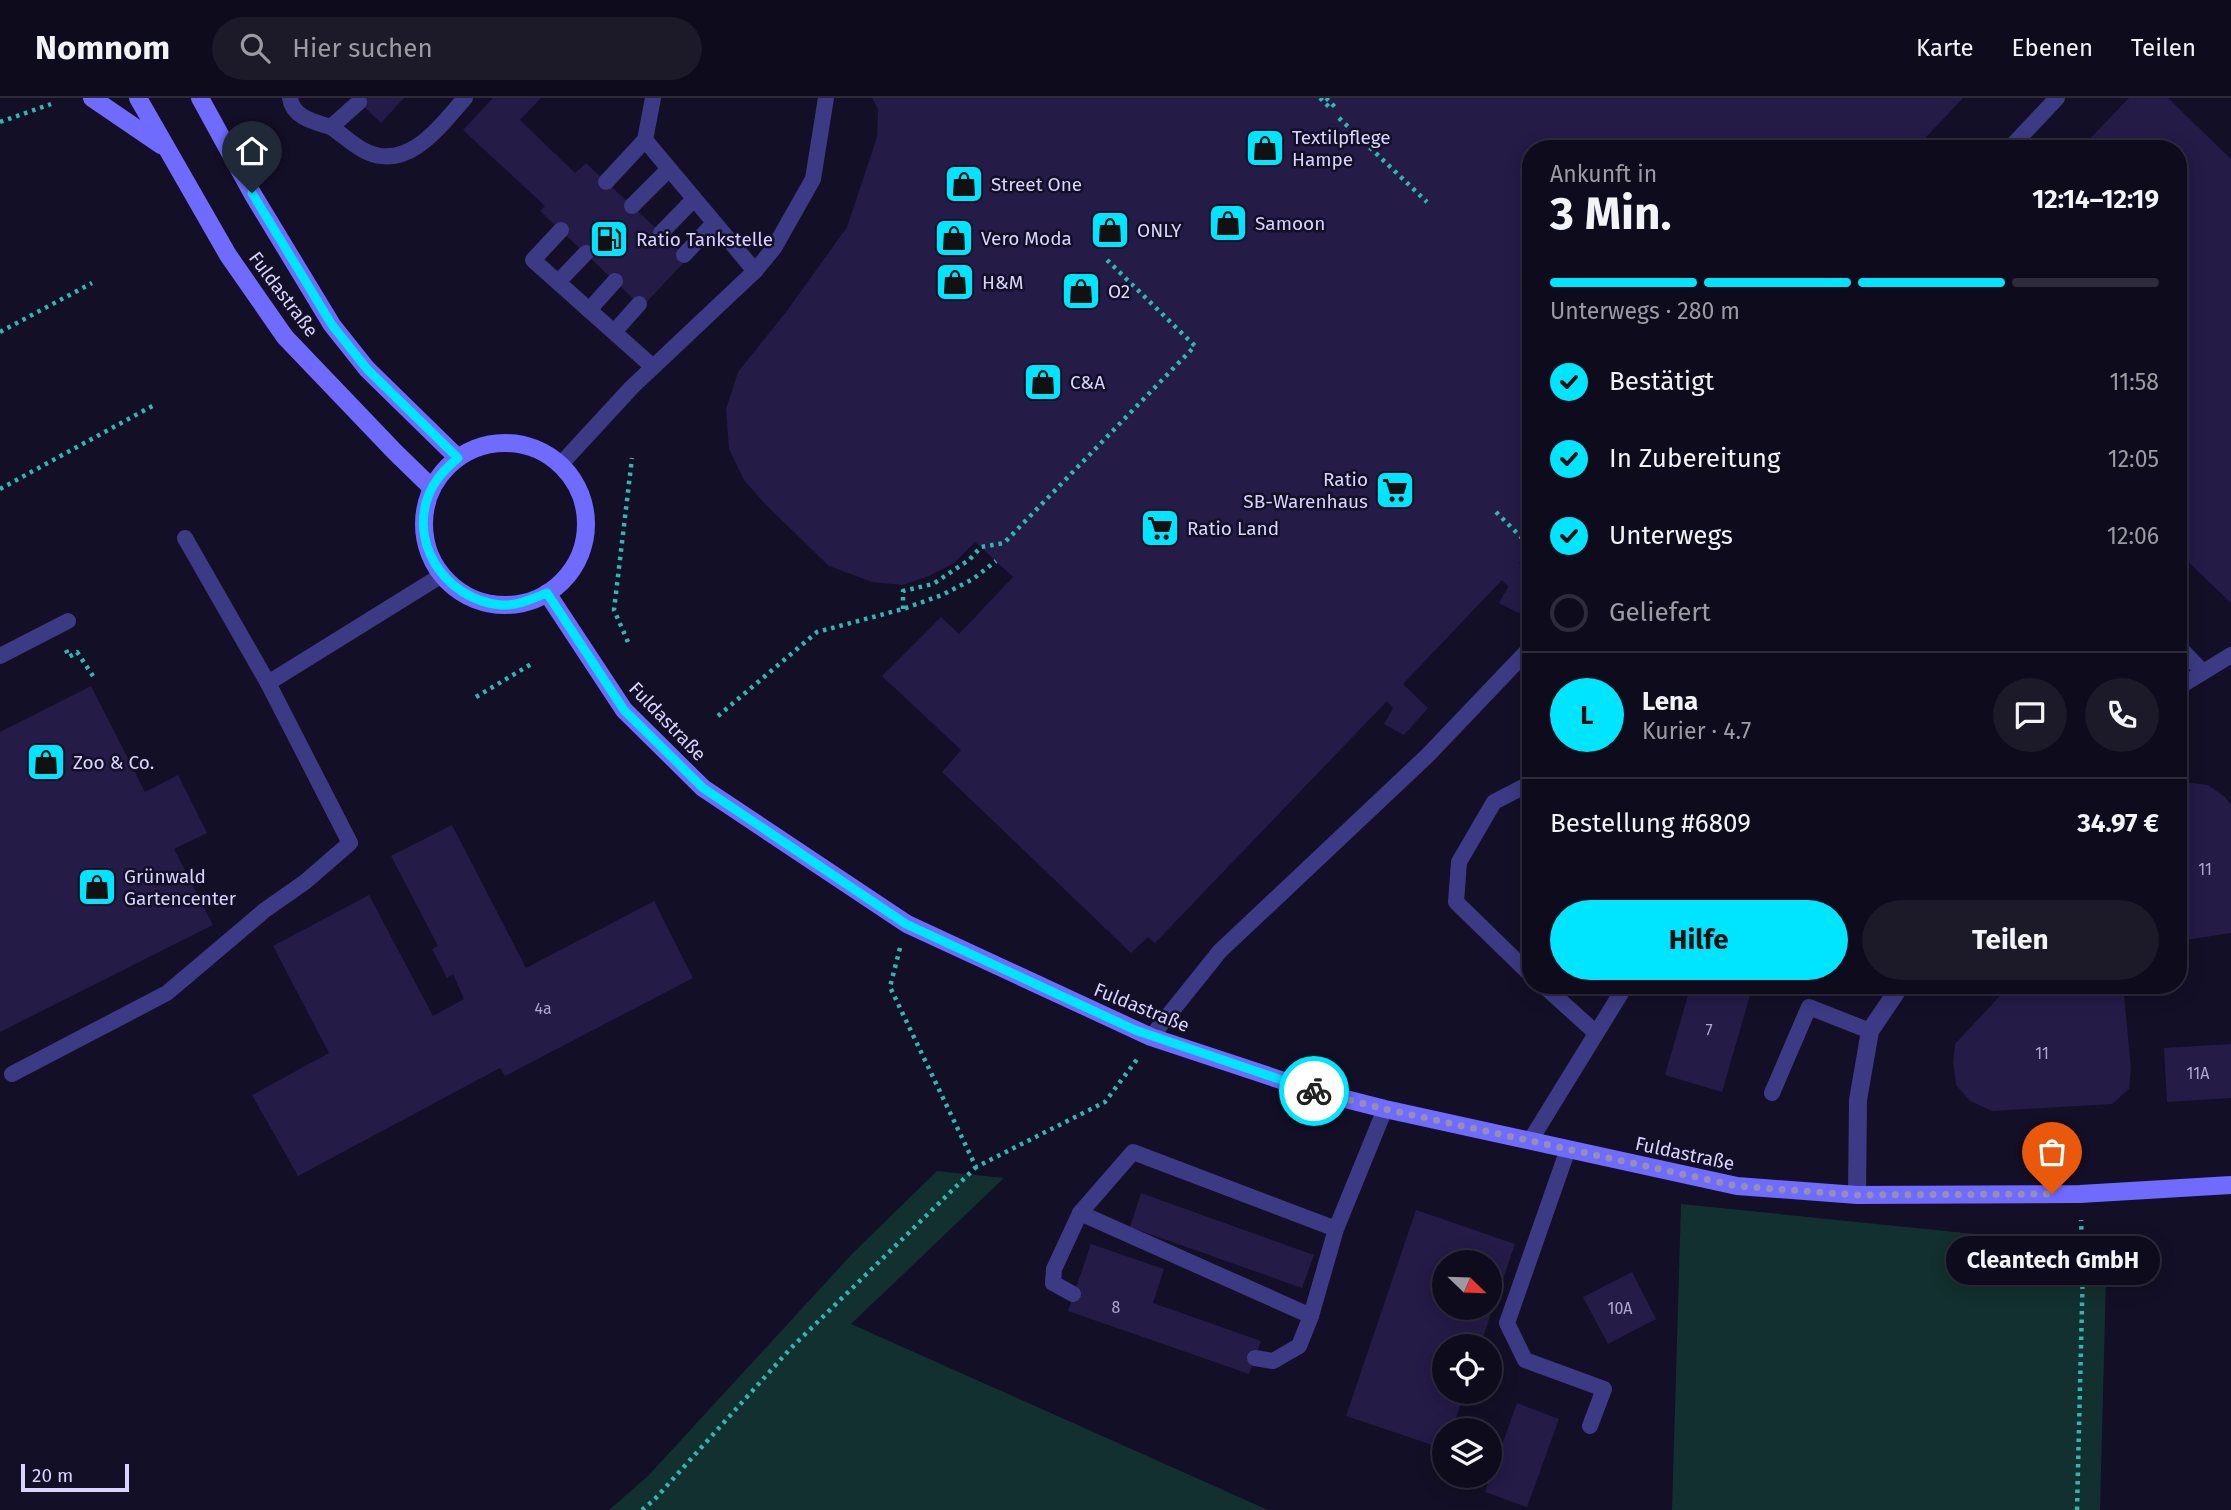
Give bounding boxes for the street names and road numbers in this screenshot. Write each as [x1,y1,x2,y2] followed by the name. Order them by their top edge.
[244,247,323,342] street label: Fuldastraße
[624,677,711,766] street label: Fuldastraße
[1091,978,1193,1037] street label: Fuldastraße
[1633,1132,1737,1175] street label: Fuldastraße

